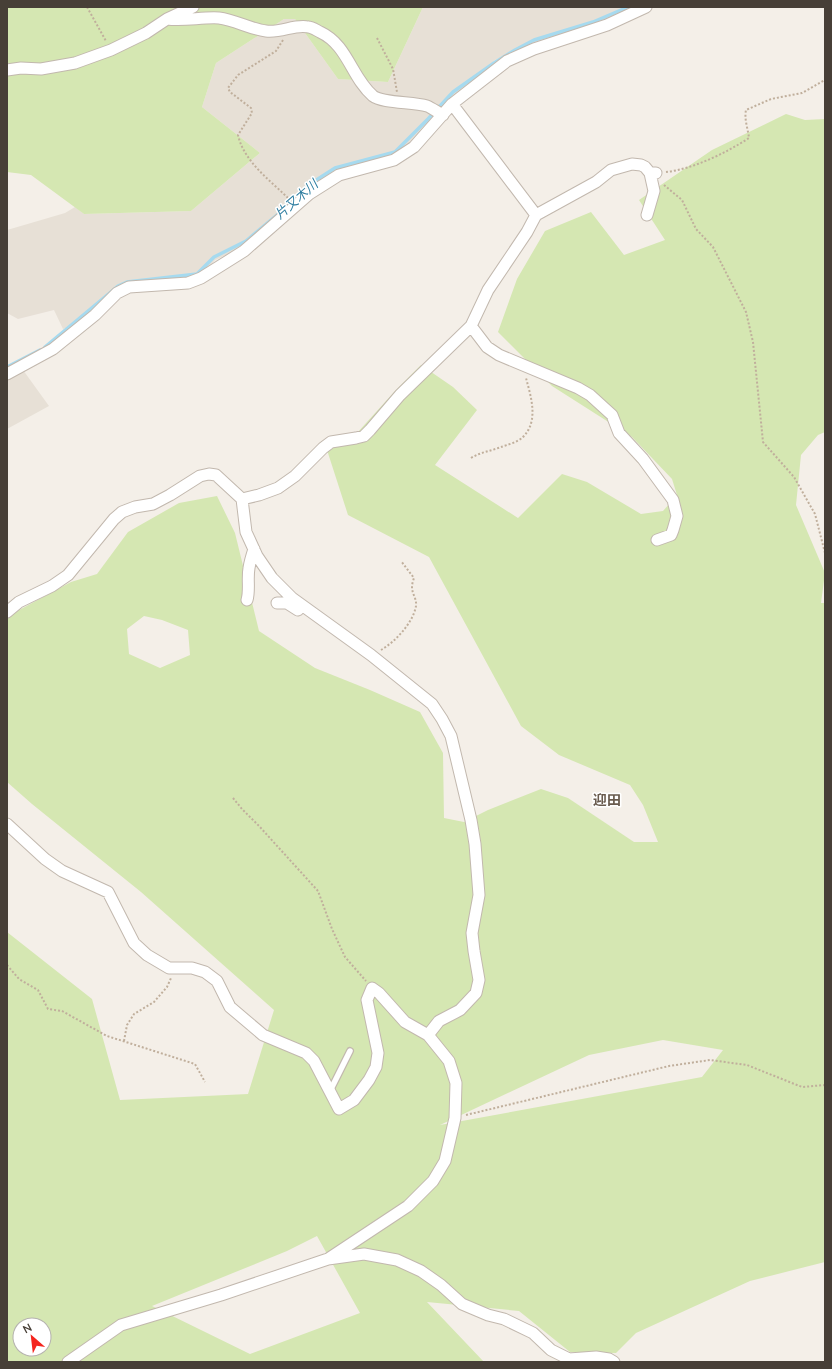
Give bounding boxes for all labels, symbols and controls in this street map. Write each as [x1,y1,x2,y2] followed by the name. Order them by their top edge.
[271,175,324,224] water label: 片又木川
[593,791,621,810] district label: 迎田
[12,1317,52,1357] north arrow
[20,1320,35,1337] text: N

